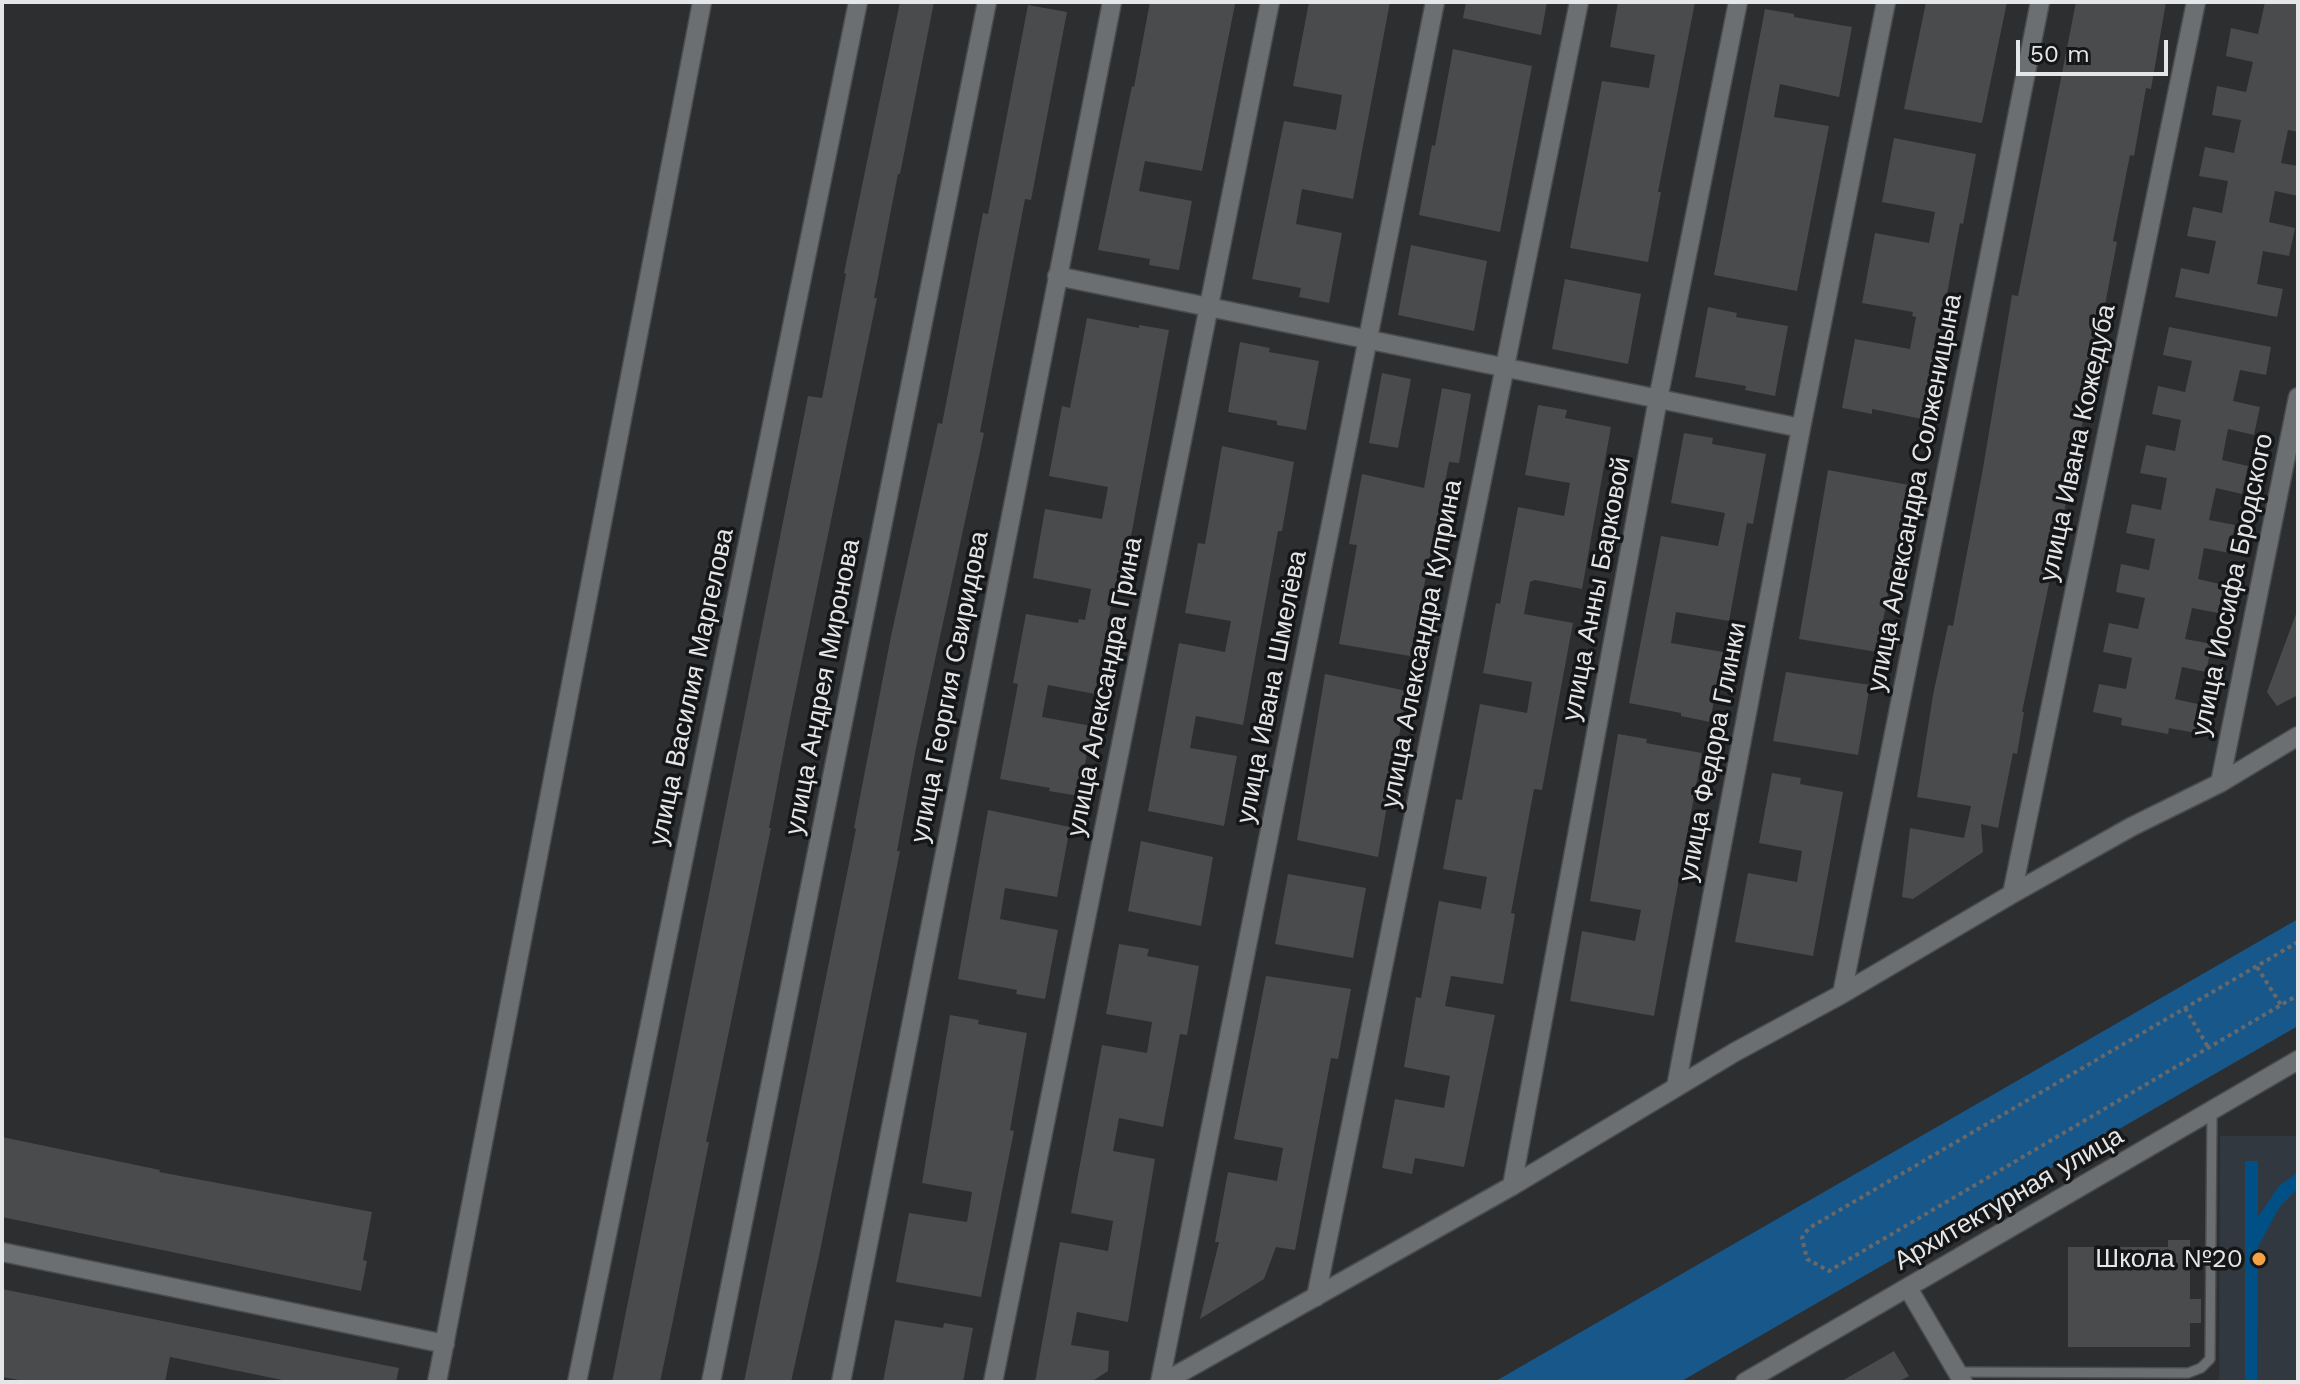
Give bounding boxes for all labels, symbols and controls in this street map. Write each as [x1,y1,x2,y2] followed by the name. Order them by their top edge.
[2020,24,2172,74] scale bar
[2030,40,2090,68] text: 50 m
[1861,291,1969,695] street label: улица Александра Солженицына
[2033,302,2123,584] street label: улица Ивана Кожедуба
[2186,431,2280,739] street label: улица Иосифа Бродского
[1556,454,1638,724] street label: улица Анны Барковой
[1375,477,1469,811] street label: улица Александра Куприна
[643,525,741,849] street label: улица Василия Маргелова
[904,529,996,845] street label: улица Георгия Свиридова
[1061,535,1149,839] street label: улица Александра Грина
[779,536,867,838] street label: улица Андрея Миронова
[1230,548,1314,826] street label: улица Ивана Шмелёва
[1673,619,1753,885] street label: улица Федора Глинки
[1889,1121,2129,1277] street label: Архитектурная улица
[2095,1243,2243,1275] place label: Школа №20
[2250,1250,2268,1268] marker: Школа №20

